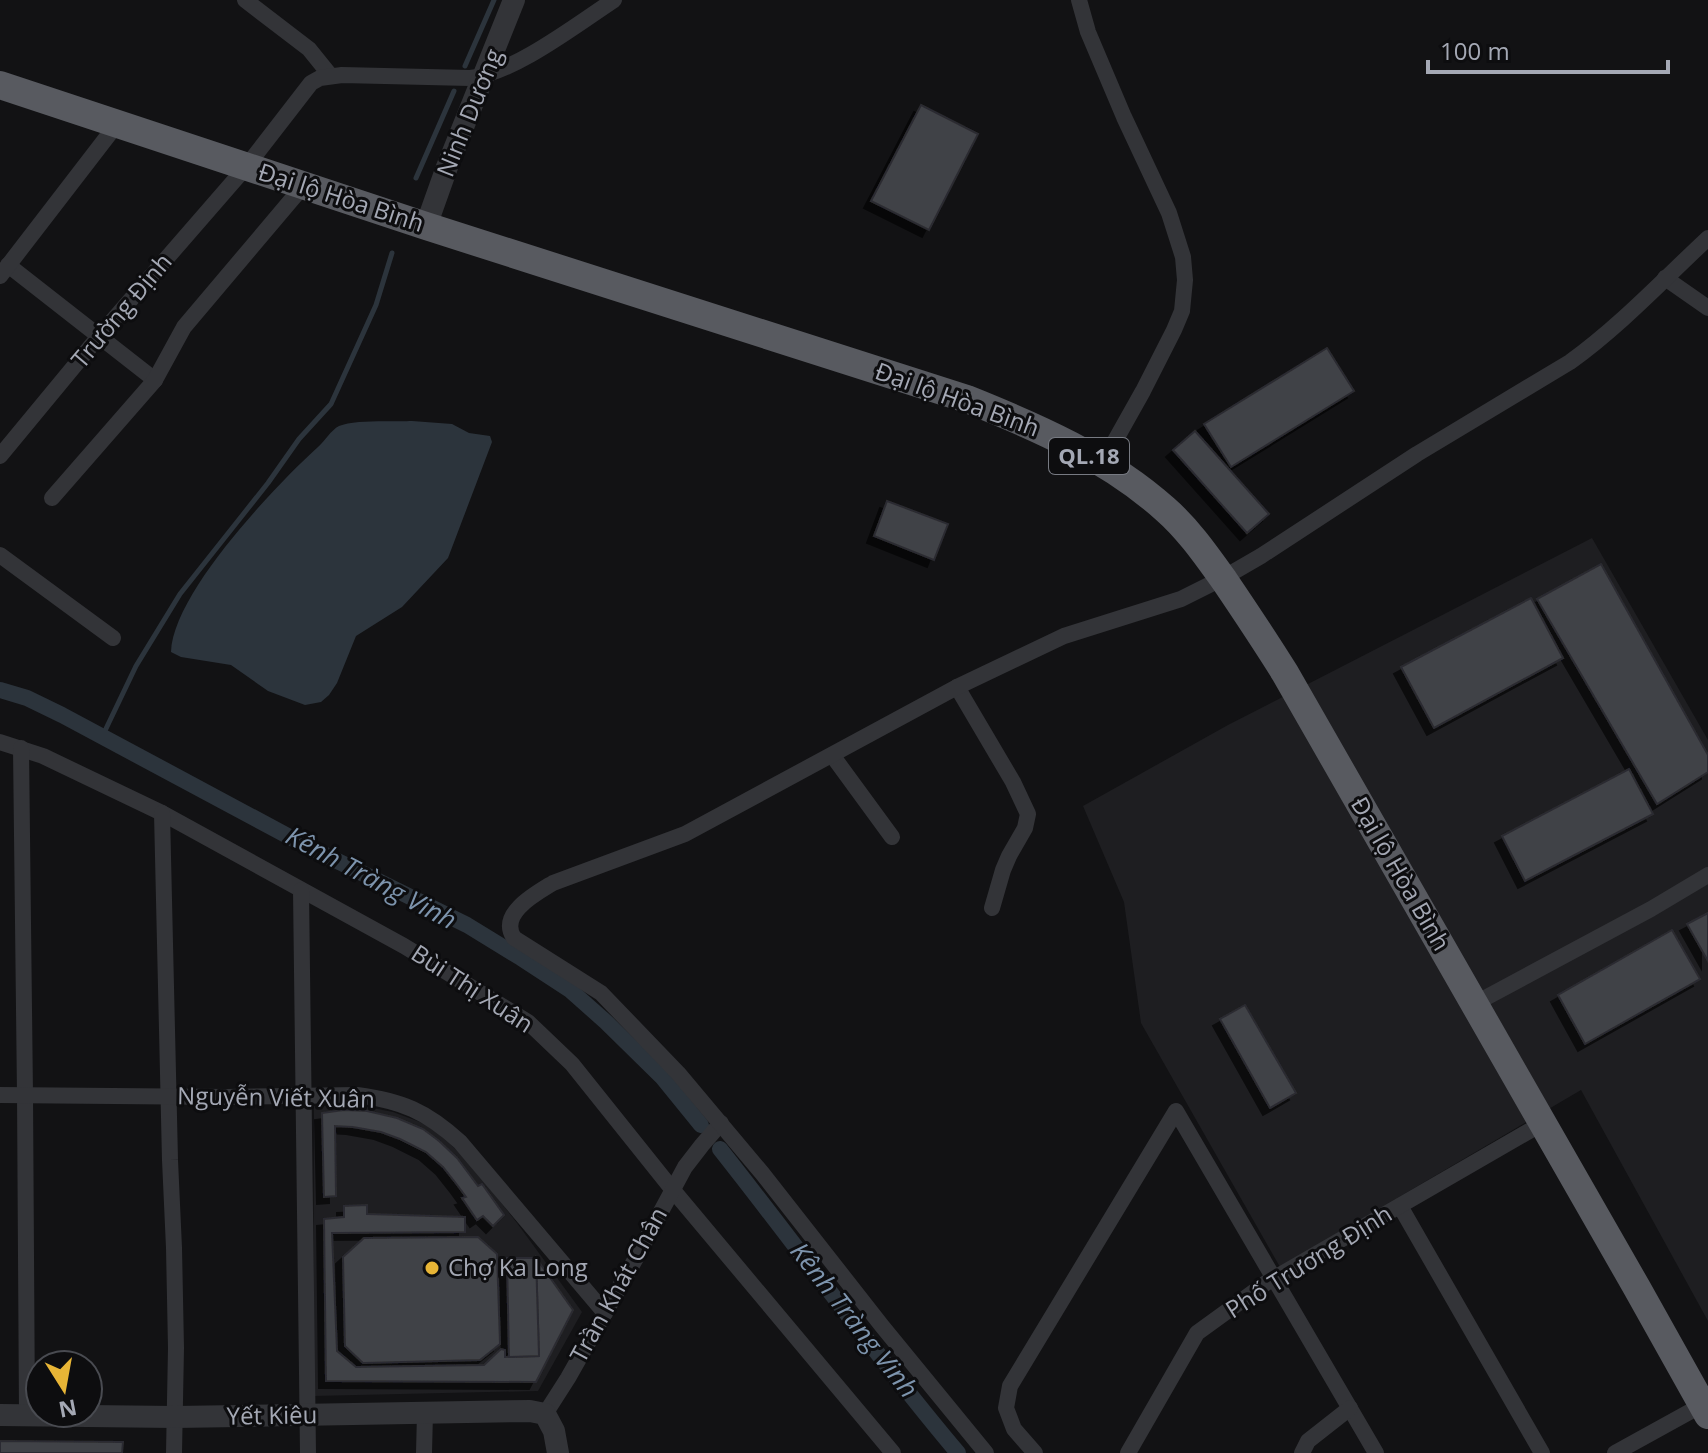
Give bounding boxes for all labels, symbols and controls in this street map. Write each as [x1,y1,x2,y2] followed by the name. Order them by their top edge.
[1428,24,1668,74] scale bar
[1440,34,1510,67] text: 100 m
[428,43,509,181] street label: Ninh Dương
[254,154,429,239] street label: Đại lộ Hòa Bình
[63,246,179,374] street label: Trường Định
[871,354,1044,444] street label: Đại lộ Hòa Bình
[1049,438,1129,474] road number: QL.18
[1344,790,1459,956] street label: Đại lộ Hòa Bình
[280,817,463,937] water label: Kênh Tràng Vinh
[405,936,540,1040] street label: Bùi Thị Xuân
[177,1078,375,1115] street label: Nguyễn Viết Xuân
[1219,1196,1398,1325] street label: Phố Trương Định
[561,1201,674,1368] street label: Trần Khát Chân
[783,1234,927,1405] water label: Kênh Tràng Vinh
[448,1250,588,1283] place label: Chợ Ka Long
[423,1259,441,1277] marker: Chợ Ka Long
[24,1349,104,1429] north arrow
[56,1393,80,1426] text: N
[226,1397,318,1432] street label: Yết Kiêu

